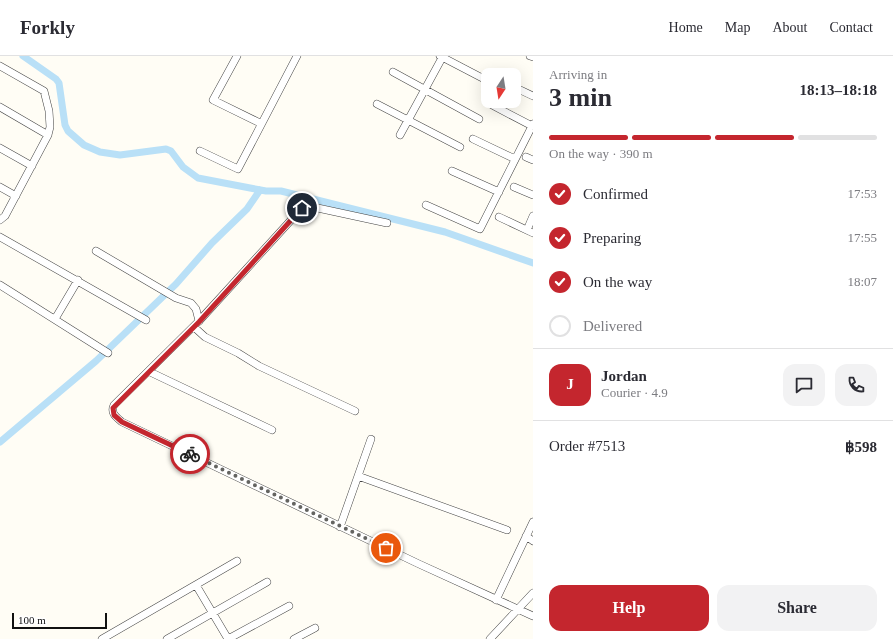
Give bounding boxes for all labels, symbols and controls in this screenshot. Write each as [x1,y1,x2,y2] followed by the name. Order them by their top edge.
[20,17,75,38] text: Forkly
[669,20,703,35] text: Home
[725,20,750,35] text: Map
[772,20,807,35] text: About
[829,20,873,35] text: Contact
[549,67,607,82] text: Arriving in
[481,68,521,108] north arrow
[481,68,521,108] map controls
[800,82,877,98] text: 18:13–18:18
[549,83,612,112] text: 3 min
[549,146,653,161] text: On the way · 390 m
[549,183,571,205] icon: check
[583,186,648,202] text: Confirmed
[847,186,877,201] text: 17:53
[285,191,319,225] pin
[291,197,313,219] icon: home
[549,227,571,249] icon: check
[583,230,641,246] text: Preparing
[847,230,877,245] text: 17:55
[549,271,571,293] icon: check
[583,274,652,290] text: On the way
[847,274,877,289] text: 18:07
[583,318,642,334] text: Delivered
[783,364,825,406] button: chat
[835,364,877,406] button: phone
[601,368,647,384] text: Jordan
[566,376,574,392] text: J
[601,385,668,400] text: Courier · 4.9
[170,434,210,474] courier
[549,438,625,454] text: Order #7513
[845,439,877,455] text: ฿598
[179,443,201,465] icon: bike
[369,531,403,565] pin
[375,537,397,559] icon: bag
[549,585,709,631] button: Help
[717,585,877,631] button: Share
[12,611,107,630] scale bar
[18,614,46,626] text: 100 m

